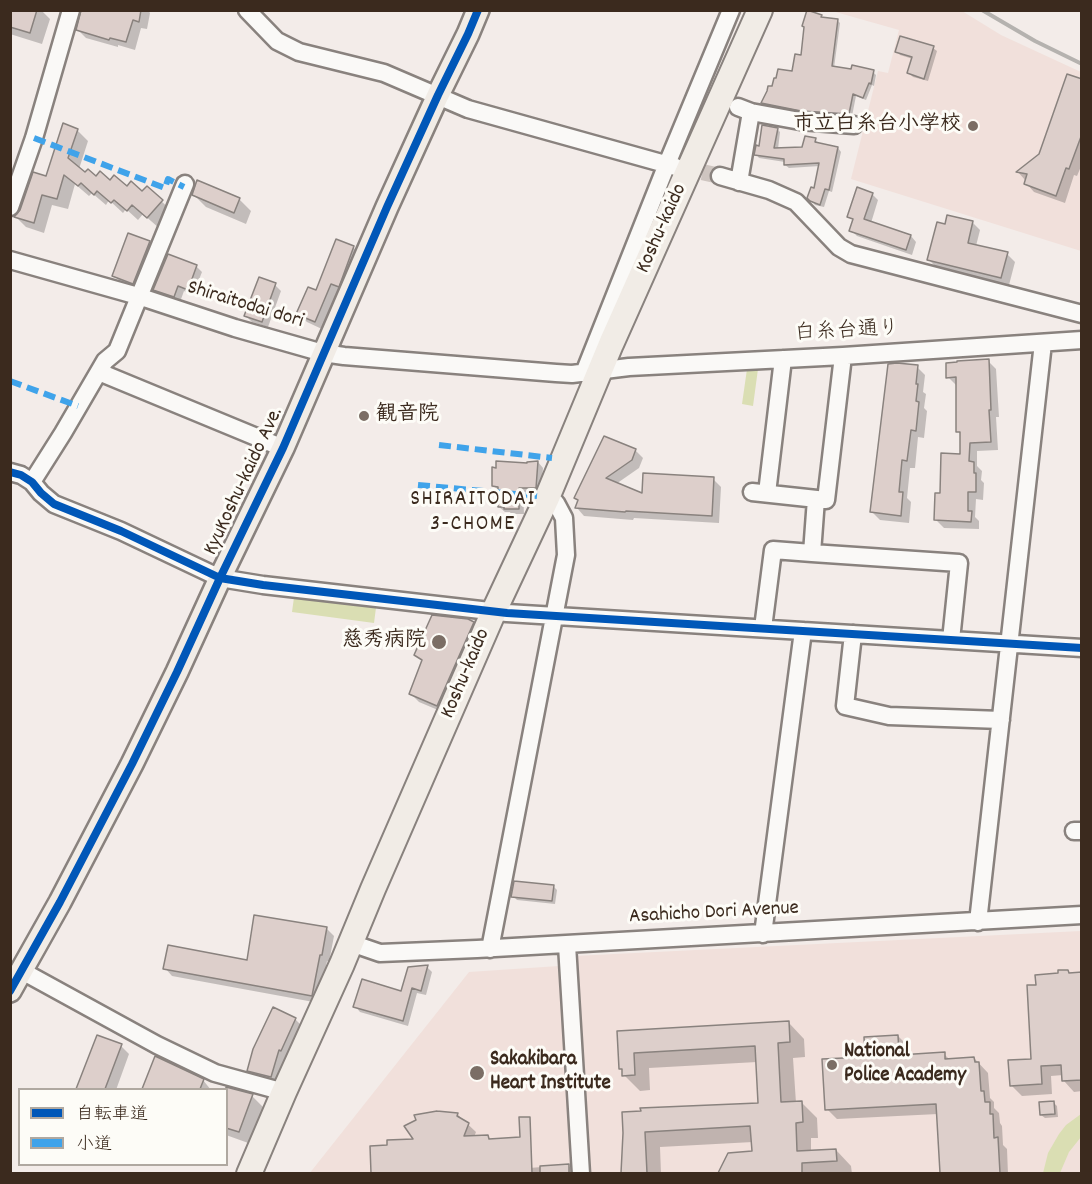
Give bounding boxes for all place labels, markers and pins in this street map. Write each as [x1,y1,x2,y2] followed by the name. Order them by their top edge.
[793,113,961,139] place label: 市立白糸台小学校
[966,119,980,133] marker: 市立白糸台小学校
[376,403,439,429] place label: 観音院
[357,409,371,423] marker: 観音院
[342,629,426,655] place label: 慈秀病院
[430,633,448,651] marker: 慈秀病院
[844,1040,966,1090] place label: National Police Academy
[490,1048,611,1098] place label: Sakakibara Heart Institute
[825,1058,839,1072] marker: National Police Academy
[468,1064,486,1082] marker: Sakakibara Heart Institute

